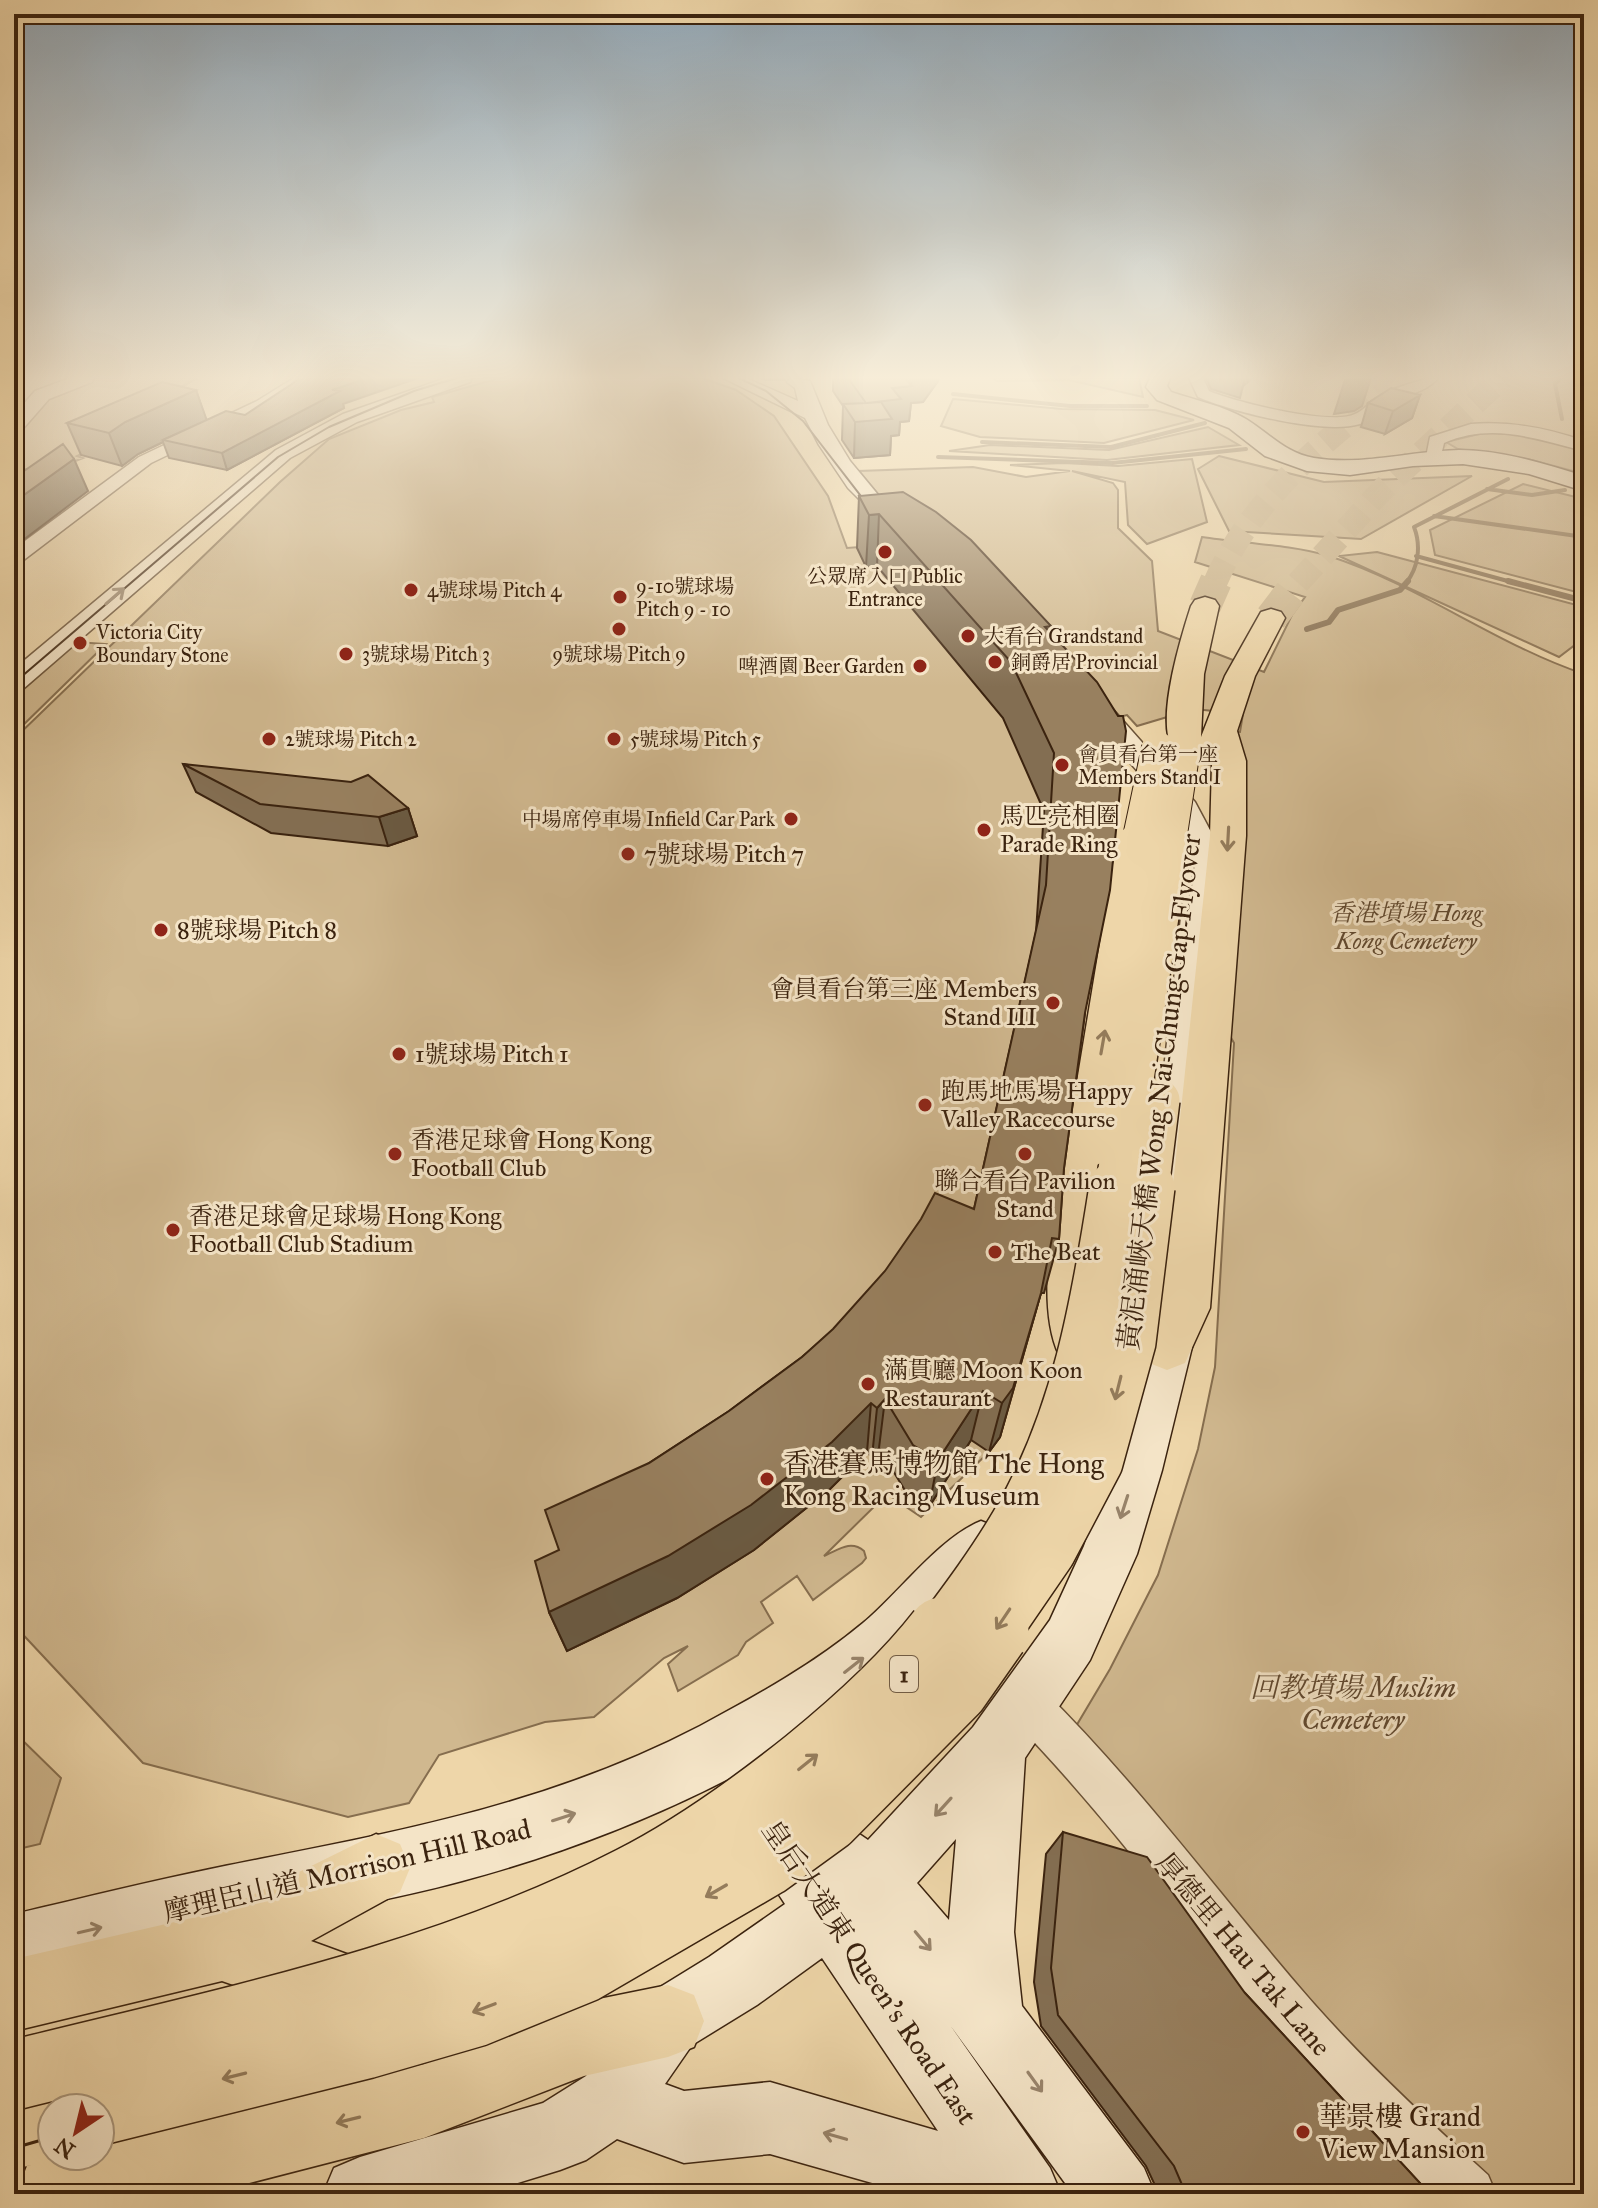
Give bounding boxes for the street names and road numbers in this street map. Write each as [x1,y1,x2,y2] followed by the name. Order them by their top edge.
[1110,831,1209,1352] street label: 黃泥涌峽天橋 Wong Nai Chung Gap Flyover
[890,1656,918,1692] road number: 1
[160,1811,534,1930] street label: 摩理臣山道 Morrison Hill Road
[754,1813,985,2131] street label: 皇后大道東 Queen's Road East
[1148,1846,1339,2063] street label: 厚德里 Hau Tak Lane

